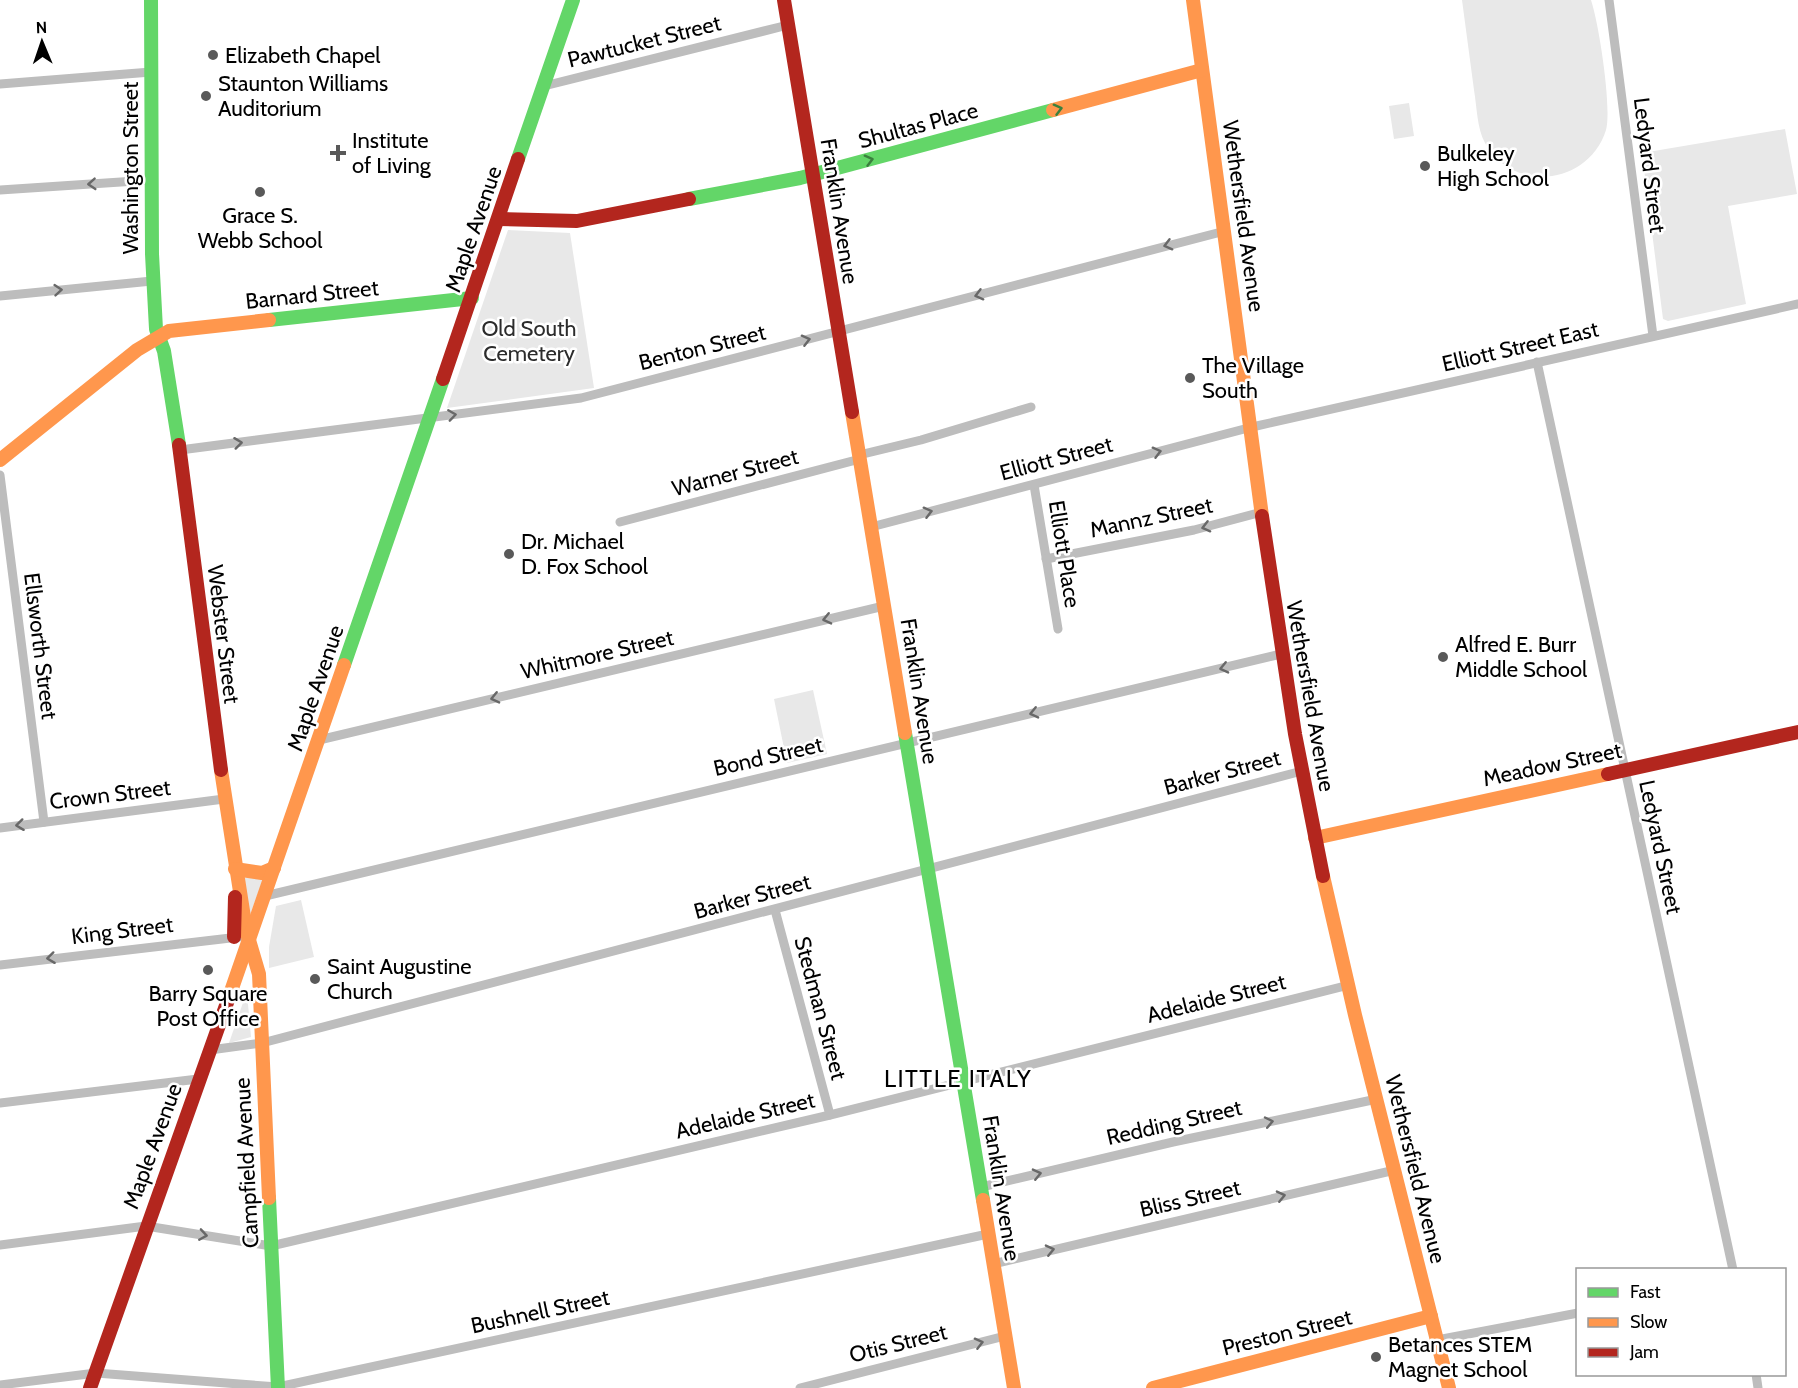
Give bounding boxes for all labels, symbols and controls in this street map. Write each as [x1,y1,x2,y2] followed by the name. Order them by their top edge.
[565,9,724,74] street label: Pawtucket Street
[12,12,72,72] north arrow
[36,18,47,37] text: N
[225,42,381,69] place label: Elizabeth Chapel
[206,48,220,62] marker: Elizabeth Chapel
[218,70,388,122] place label: Staunton Williams Auditorium
[117,81,144,254] street label: Washington Street
[199,89,213,103] marker: Staunton Williams Auditorium
[1628,96,1671,235] street label: Ledyard Street
[855,97,981,154] street label: Shultas Place
[1052,104,1062,116] one-way arrow
[1217,119,1270,314] street label: Wethersfield Avenue
[352,127,432,179] place label: Institute of Living
[815,136,864,286] street label: Franklin Avenue
[1437,140,1550,192] place label: Bulkeley High School
[329,144,347,162] marker: Institute of Living
[864,155,874,167] one-way arrow
[1418,159,1432,173] marker: Bulkeley High School
[439,163,508,296] street label: Maple Avenue
[88,178,97,191] one-way arrow
[253,185,267,199] marker: Grace S. Webb School
[198,202,323,254] place label: Grace S. Webb School
[1163,238,1173,251] one-way arrow
[244,274,381,315] street label: Barnard Street
[54,284,63,297] one-way arrow
[975,287,985,300] one-way arrow
[482,315,576,367] park label: Old South Cemetery
[1439,315,1602,378] street label: Elliott Street East
[636,319,769,376] street label: Benton Street
[801,334,811,347] one-way arrow
[1202,352,1304,404] place label: The Village South
[1183,371,1197,385] marker: The Village South
[447,410,456,422] one-way arrow
[997,430,1116,486] street label: Elliott Street
[233,437,242,450] one-way arrow
[669,443,802,502] street label: Warner Street
[1152,446,1162,459] one-way arrow
[1087,491,1215,544] street label: Mannz Street
[1043,498,1086,610] street label: Elliott Place
[923,507,933,520] one-way arrow
[1201,519,1211,532] one-way arrow
[521,528,649,580] place label: Dr. Michael D. Fox School
[502,547,516,561] marker: Dr. Michael D. Fox School
[202,563,245,706] street label: Webster Street
[18,571,63,721] street label: Ellsworth Street
[1280,599,1341,794] street label: Wethersfield Avenue
[823,612,833,625] one-way arrow
[895,616,944,766] street label: Franklin Avenue
[281,622,350,755] street label: Maple Avenue
[518,624,677,685] street label: Whitmore Street
[1455,631,1588,683] place label: Alfred E. Burr Middle School
[1436,650,1450,664] marker: Alfred E. Burr Middle School
[1219,660,1229,673] one-way arrow
[490,691,500,704] one-way arrow
[1030,705,1040,718] one-way arrow
[711,731,826,782] street label: Bond Street
[1480,736,1624,792] street label: Meadow Street
[1161,744,1284,801] street label: Barker Street
[48,774,173,815] street label: Crown Street
[1633,778,1688,917] street label: Ledyard Street
[16,818,25,831] one-way arrow
[691,868,814,925] street label: Barker Street
[70,911,175,950] street label: King Street
[788,934,853,1083] street label: Stedman Street
[46,952,55,964] one-way arrow
[327,953,472,1005] place label: Saint Augustine Church
[201,963,215,977] marker: Barry Square Post Office
[1144,968,1289,1029] street label: Adelaide Street
[308,972,322,986] marker: Saint Augustine Church
[149,980,267,1032] place label: Barry Square Post Office
[884,1064,1032,1093] district label: LITTLE ITALY
[1379,1072,1452,1266] street label: Wethersfield Avenue
[229,1077,264,1249] street label: Campfield Avenue
[117,1080,188,1213] street label: Maple Avenue
[673,1086,818,1145] street label: Adelaide Street
[1104,1094,1245,1151] street label: Redding Street
[977,1113,1026,1263] street label: Franklin Avenue
[1263,1116,1273,1129] one-way arrow
[1032,1168,1042,1181] one-way arrow
[1137,1174,1244,1223] street label: Bliss Street
[1276,1191,1286,1204] one-way arrow
[199,1229,208,1241] one-way arrow
[1045,1245,1055,1258] one-way arrow
[1576,1268,1786,1376] legend
[1630,1281,1661,1303] text: Fast
[468,1284,612,1339] street label: Bushnell Street
[1219,1303,1355,1362] street label: Preston Street
[1630,1311,1667,1333] text: Slow
[847,1318,950,1369] street label: Otis Street
[1388,1331,1532,1383] place label: Betances STEM Magnet School
[973,1337,983,1350] one-way arrow
[1629,1341,1659,1363] text: Jam
[1369,1350,1383,1364] marker: Betances STEM Magnet School

